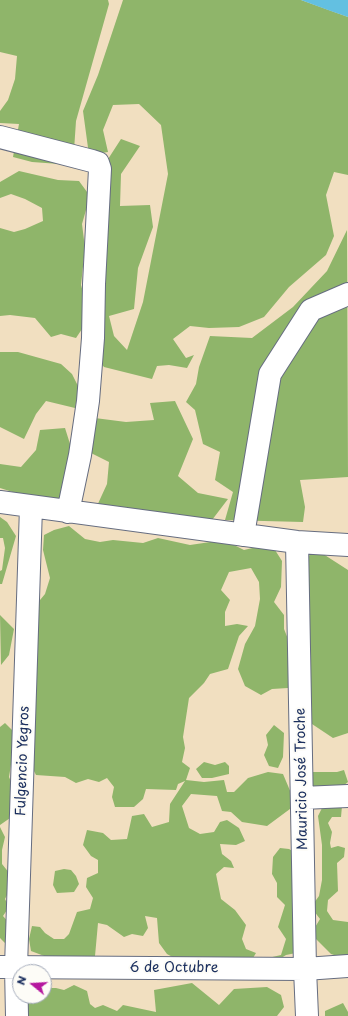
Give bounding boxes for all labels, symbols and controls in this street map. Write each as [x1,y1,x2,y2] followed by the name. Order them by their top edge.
[13,706,33,816] street label: Fulgencio Yegros
[292,708,312,850] street label: Mauricio José Troche
[130,960,218,976] street label: 6 de Octubre
[12,964,52,1004] north arrow
[12,974,30,987] text: N

